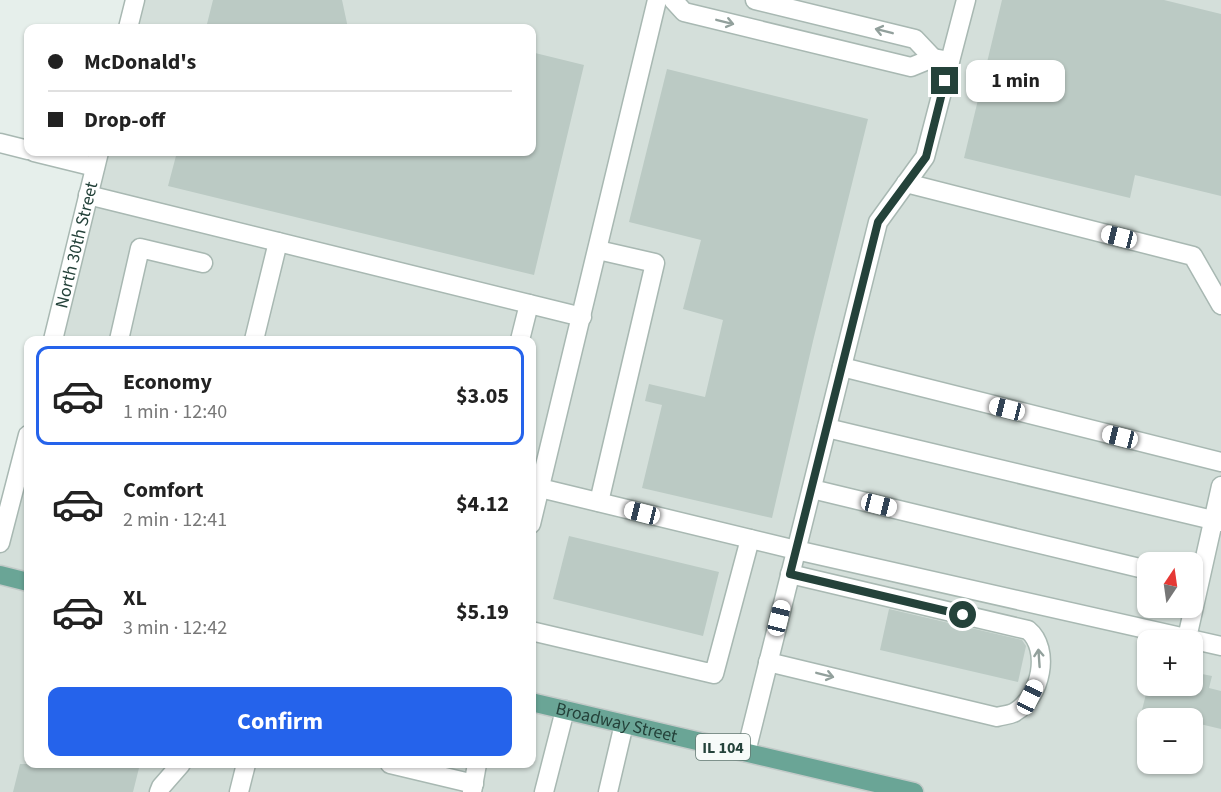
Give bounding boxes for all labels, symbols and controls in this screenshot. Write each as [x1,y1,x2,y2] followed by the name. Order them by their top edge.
[715,17,734,29] one-way arrow
[875,25,894,37] one-way arrow
[84,46,196,78] text: McDonald's
[966,60,1065,102] callout: 1 min
[931,67,958,94] route end
[991,67,1040,95] text: 1 min
[84,104,165,136] text: Drop-off
[49,179,104,311] street label: North 30th Street
[1099,224,1139,250] car
[123,366,212,398] text: Economy
[51,369,105,423] icon: car
[456,380,509,412] text: $3.05
[987,396,1027,422] car
[123,398,227,426] text: 1 min · 12:40
[1100,424,1140,450] car
[123,474,204,506] text: Comfort
[51,477,105,531] icon: car
[456,488,509,520] text: $4.12
[859,492,899,518] car
[622,500,662,526] car
[123,506,227,534] text: 2 min · 12:41
[1137,552,1203,618] north arrow
[1137,552,1203,774] map controls
[123,582,147,614] text: XL
[51,585,105,639] icon: car
[456,596,509,628] text: $5.19
[766,598,792,638] car
[949,601,976,628] route start
[123,614,227,642] text: 3 min · 12:42
[1137,630,1203,696] button: +
[1033,649,1044,668] one-way arrow
[815,670,834,682] one-way arrow
[1014,677,1046,717] car
[48,687,512,756] button: Confirm
[553,696,680,749] street label: Broadway Street
[1137,708,1203,774] button: −
[696,734,750,760] road number: IL 104

